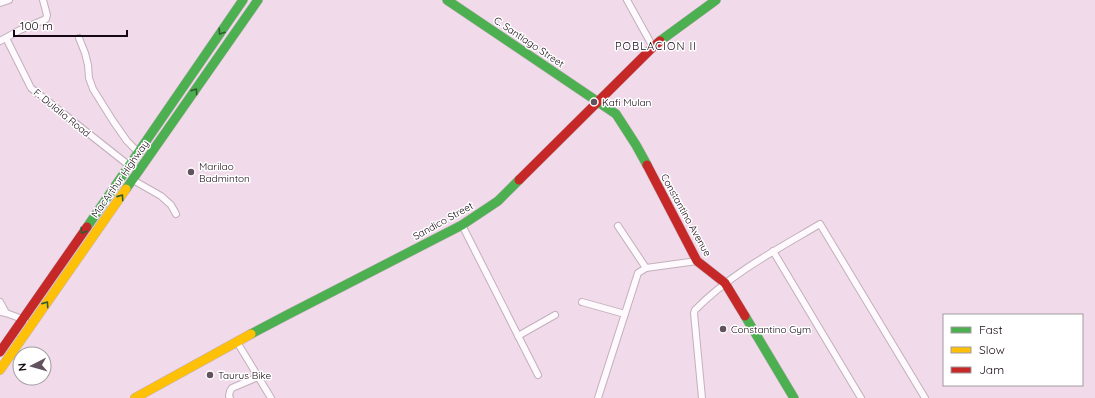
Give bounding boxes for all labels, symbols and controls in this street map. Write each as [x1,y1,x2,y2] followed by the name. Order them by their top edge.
[14,12,127,38] scale bar
[491,14,567,71] street label: C. Santiago Street
[20,18,53,33] text: 100 m
[218,28,226,35] one-way arrow
[615,39,697,53] district label: POBLACION II
[31,86,93,140] street label: F. Dulalia Road
[190,88,197,95] one-way arrow
[602,96,651,109] place label: Kafi Mulan
[589,97,599,107] marker: Kafi Mulan
[88,138,152,220] street label: MacArthur Highway
[199,160,250,185] place label: Marilao Badminton
[186,167,196,177] marker: Marilao Badminton
[658,171,714,259] street label: Constantino Avenue
[116,194,124,201] one-way arrow
[411,199,476,243] street label: Sandico Street
[80,227,88,234] one-way arrow
[41,301,48,308] one-way arrow
[943,314,1083,386] legend
[979,322,1003,337] text: Fast
[731,323,811,336] place label: Constantino Gym
[718,324,728,334] marker: Constantino Gym
[979,342,1005,357] text: Slow
[12,346,52,386] north arrow
[15,362,29,372] text: N
[979,362,1004,377] text: Jam
[218,369,271,382] place label: Taurus Bike
[205,370,215,380] marker: Taurus Bike

